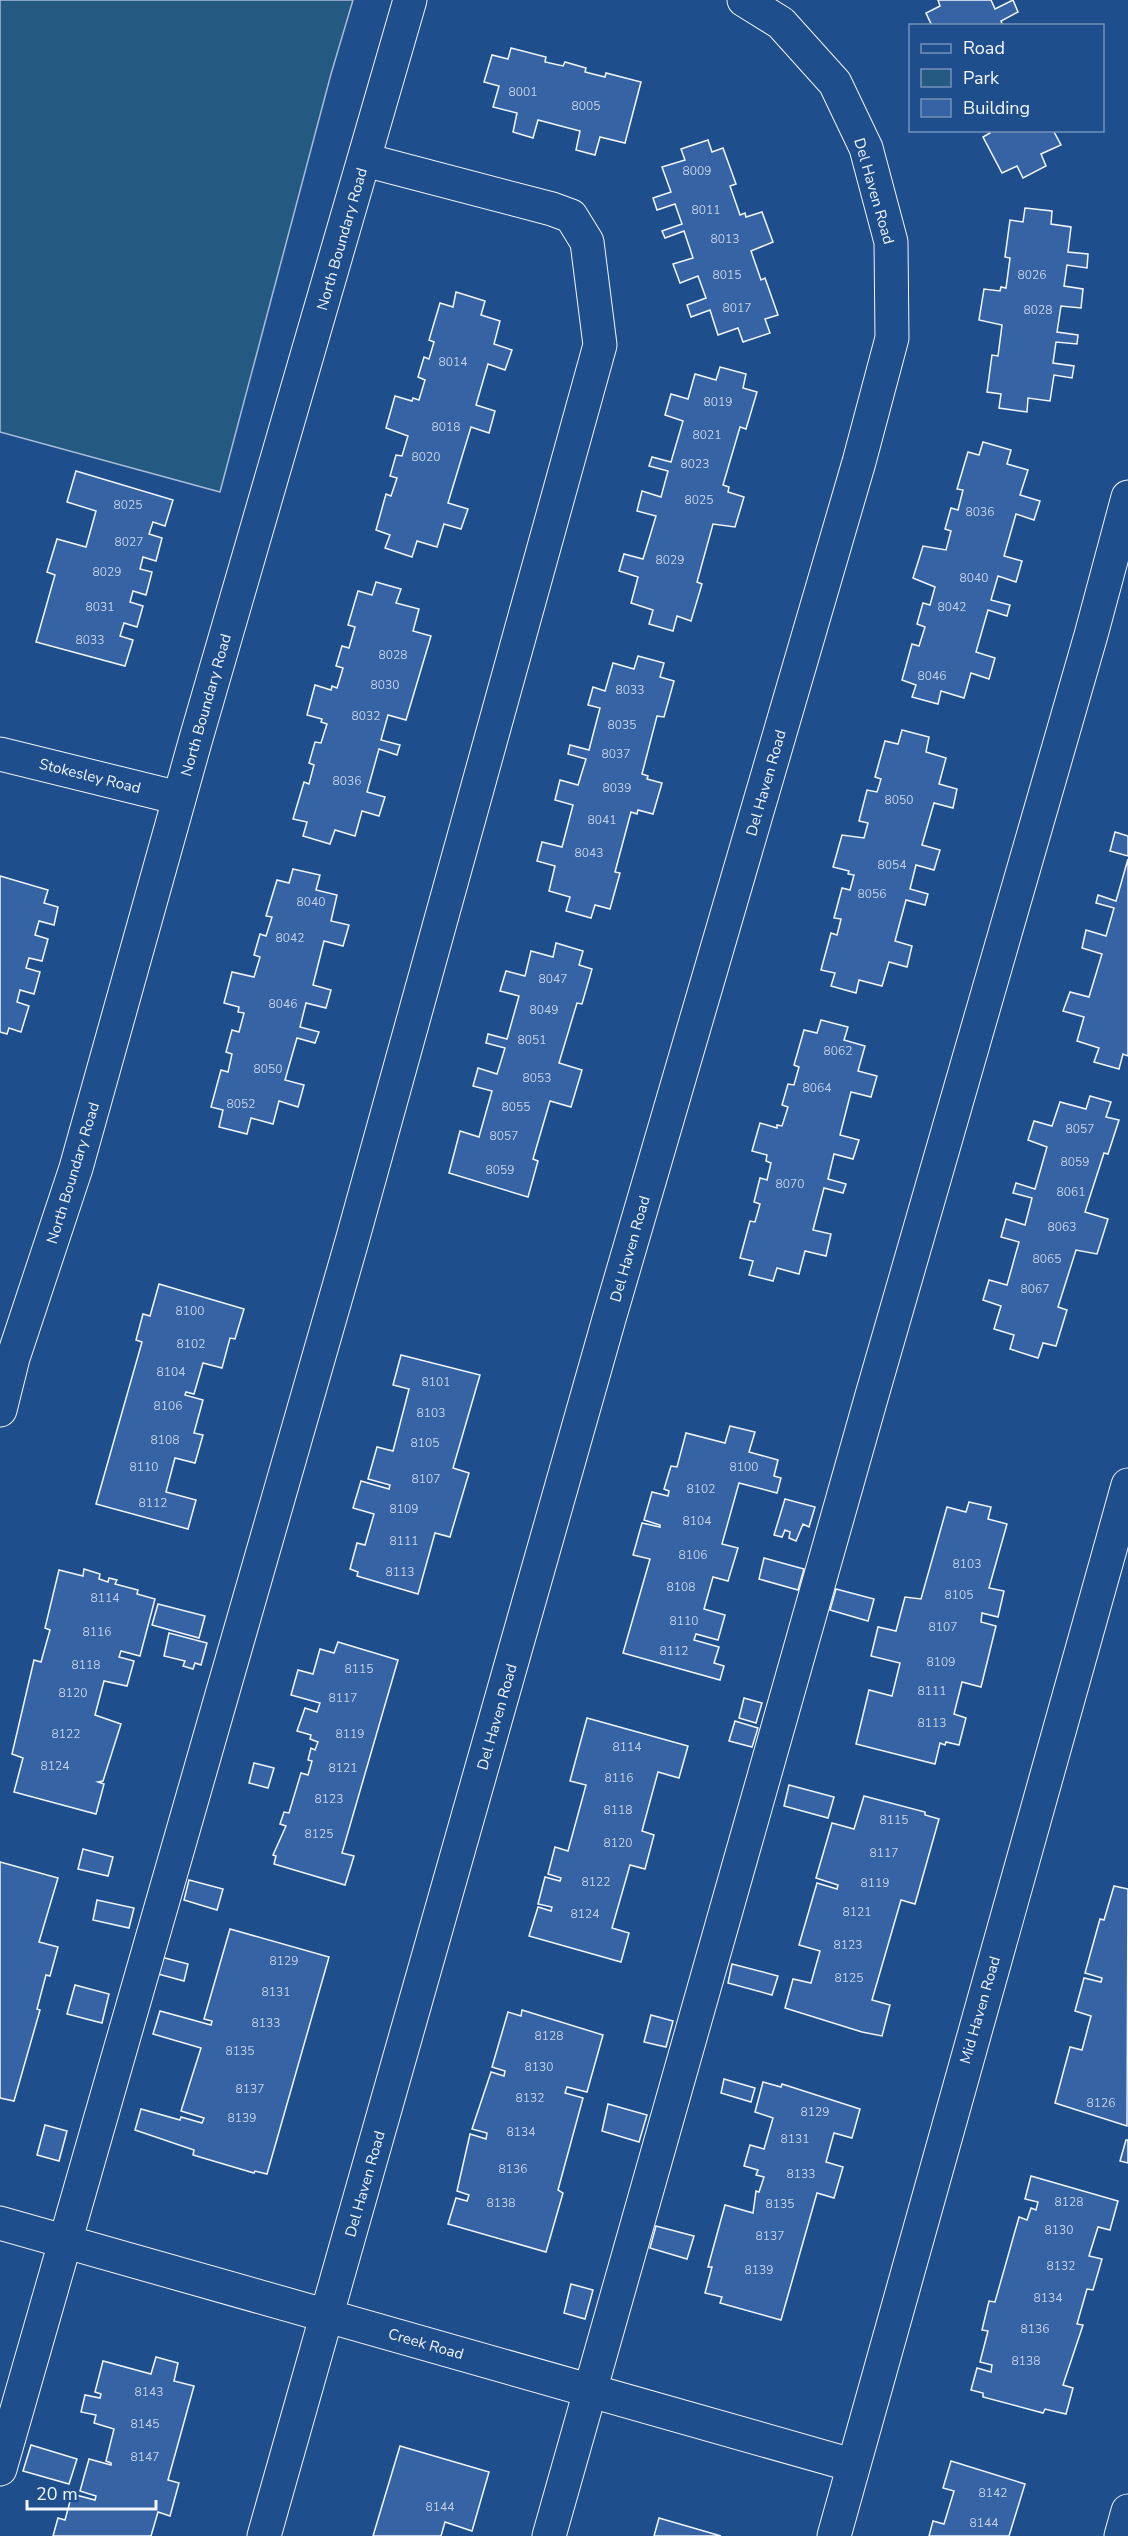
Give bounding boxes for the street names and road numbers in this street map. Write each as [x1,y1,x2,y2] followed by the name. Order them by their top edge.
[849,136,899,246] street label: Del Haven Road
[312,165,372,313] street label: North Boundary Road
[176,631,236,779] street label: North Boundary Road
[741,728,791,838] street label: Del Haven Road
[37,754,143,798] street label: Stokesley Road
[42,1100,104,1246] street label: North Boundary Road
[605,1194,655,1304] street label: Del Haven Road
[472,1662,522,1772] street label: Del Haven Road
[955,1954,1005,2066] street label: Mid Haven Road
[340,2129,390,2239] street label: Del Haven Road
[386,2324,466,2364] street label: Creek Road

